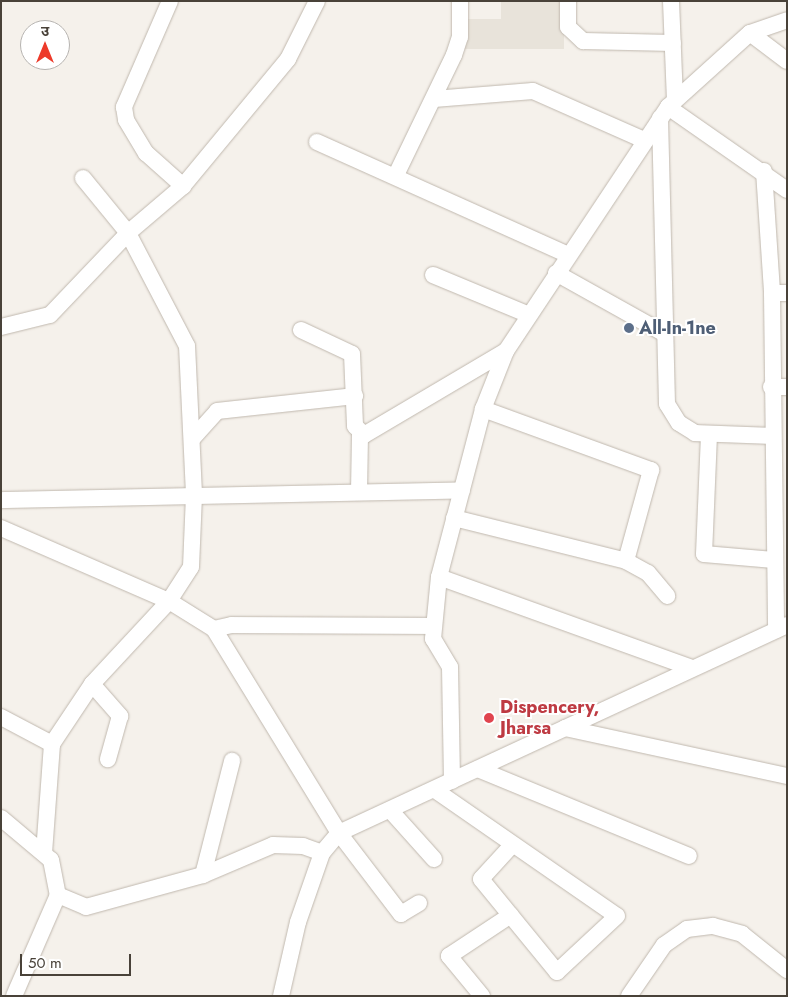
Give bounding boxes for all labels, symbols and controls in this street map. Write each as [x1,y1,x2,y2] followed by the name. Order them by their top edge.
[20,20,70,70] north arrow
[41,21,49,41] text: उ
[639,317,716,339] place label: All-In-1ne
[623,322,635,334] marker: All-In-1ne
[500,697,599,740] place label: Dispencery, Jharsa
[482,711,496,725] marker: Dispencery, Jharsa
[22,944,134,976] scale bar
[28,952,62,974] text: 50 m

